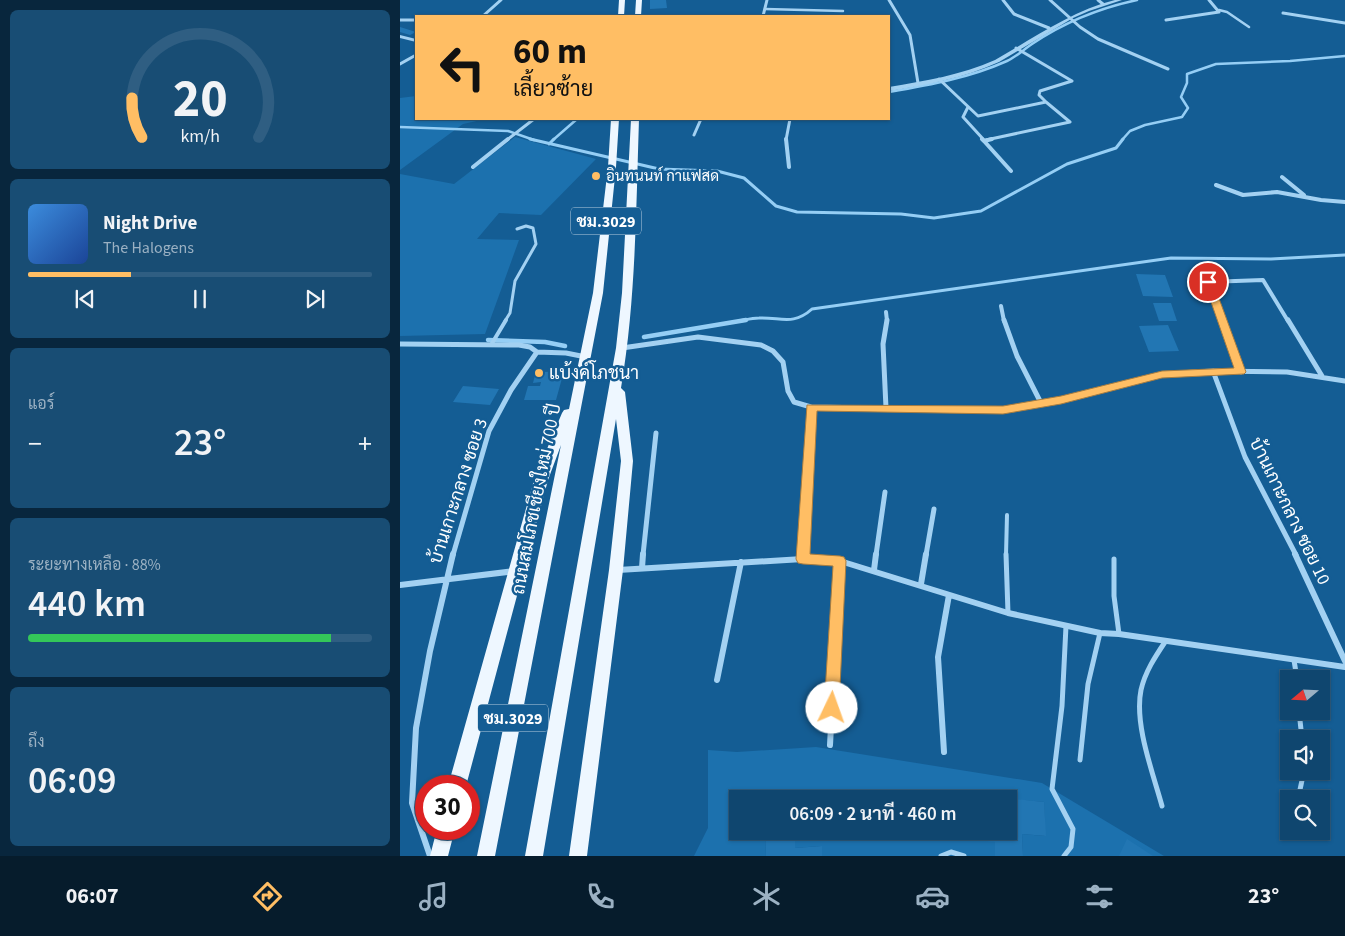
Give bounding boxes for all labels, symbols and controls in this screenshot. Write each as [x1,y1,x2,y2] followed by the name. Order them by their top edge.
[513,27,587,77] text: 60 m
[430,35,495,100] icon: left
[173,63,227,137] text: 20
[513,73,593,105] text: เลี้ยวซ้าย
[180,124,220,149] text: km/h
[606,166,719,187] place label: อินทนนท์ กาแฟสด
[590,170,602,182] marker: อินทนนท์ กาแฟสด
[571,208,641,235] road number: ชม.3029
[103,210,197,237] text: Night Drive
[103,237,194,259] text: The Halogens
[1187,261,1229,303] pin
[1194,268,1222,296] icon: arrive
[71,285,99,313] icon: previous
[186,285,214,313] icon: pause
[301,285,329,313] icon: next
[549,360,639,386] place label: แบ้งค์โภชนา
[533,367,545,379] marker: แบ้งค์โภชนา
[28,393,54,415] text: แอร์
[505,401,567,597] street label: ถนนสมโภชเชียงใหม่ 700 ปี
[423,415,494,567] street label: บ้านเกาะกลาง ซอย 3
[174,416,226,470] text: 23°
[28,424,42,464] text: −
[358,424,372,464] text: +
[1243,433,1336,589] street label: บ้านเกาะกลาง ซอย 10
[28,554,161,576] text: ระยะทางเหลือ · 88%
[28,577,146,631] text: 440 km
[1280,670,1330,720] north arrow
[1280,670,1330,840] map controls
[805,681,857,733] position arrow
[478,704,548,731] road number: ชม.3029
[1280,730,1330,780] button: sound
[28,731,45,753] text: ถึง
[28,754,116,808] text: 06:09
[415,775,480,840] speed limit sign: 30
[1280,790,1330,840] button: search
[789,801,957,828] text: 06:09 · 2 นาที · 460 m
[250,879,285,914] icon: directions
[416,879,451,914] icon: music
[583,879,618,914] icon: phone
[749,879,784,914] icon: climate
[915,879,950,914] icon: car
[1082,879,1117,914] icon: filters
[66,880,119,912] text: 06:07
[1248,880,1279,912] text: 23°

